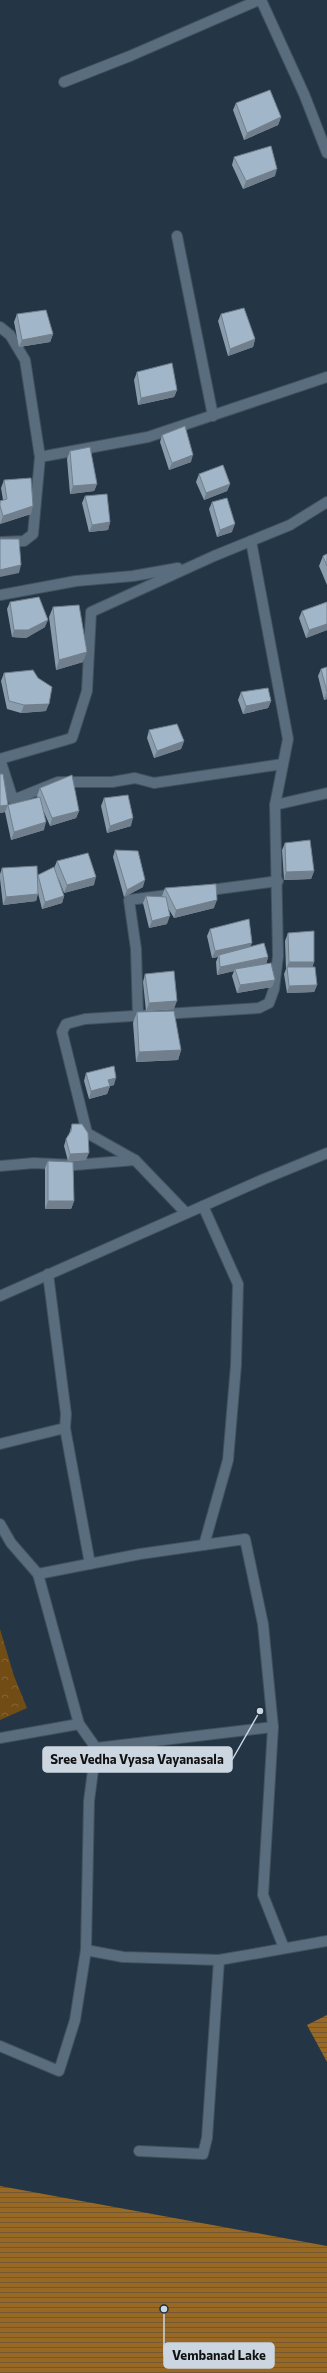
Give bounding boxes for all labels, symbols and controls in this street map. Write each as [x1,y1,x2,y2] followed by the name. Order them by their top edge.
[43,1747,232,1772] callout: Sree Vedha Vyasa Vayanasala
[50,1751,224,1767] text: Sree Vedha Vyasa Vayanasala
[164,2343,274,2368] callout: Vembanad Lake
[172,2347,266,2363] text: Vembanad Lake

